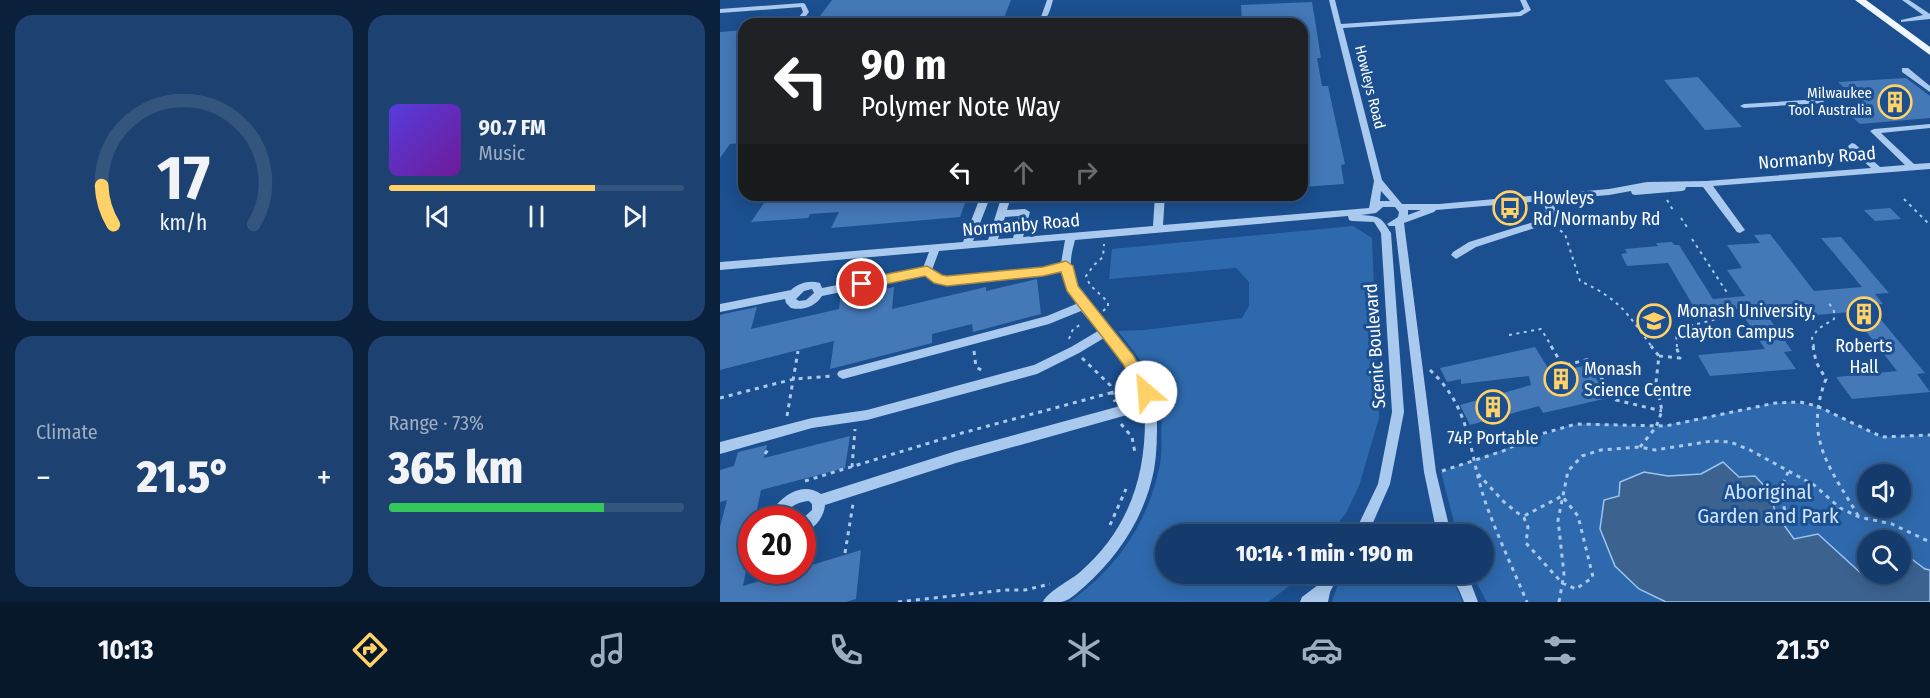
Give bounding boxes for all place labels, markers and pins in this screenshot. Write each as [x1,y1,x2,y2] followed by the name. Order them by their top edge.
[1789,84,1872,119] place label: Milwaukee Tool Australia
[1877,84,1913,120] building icon: Milwaukee Tool Australia
[1533,187,1660,230] place label: Howleys Rd/Normanby Rd
[1492,190,1528,226] bus stop icon: Howleys Rd/Normanby Rd
[836,258,887,309] pin
[1846,296,1882,332] building icon: Roberts Hall
[1677,300,1815,343] place label: Monash University, Clayton Campus
[1636,303,1672,339] school or university icon: Monash University, Clayton Campus
[1835,335,1893,378] place label: Roberts Hall
[1584,358,1692,401] place label: Monash Science Centre
[1543,361,1579,397] building icon: Monash Science Centre
[1475,389,1511,425] building icon: 74P Portable
[1447,427,1539,449] place label: 74P Portable

